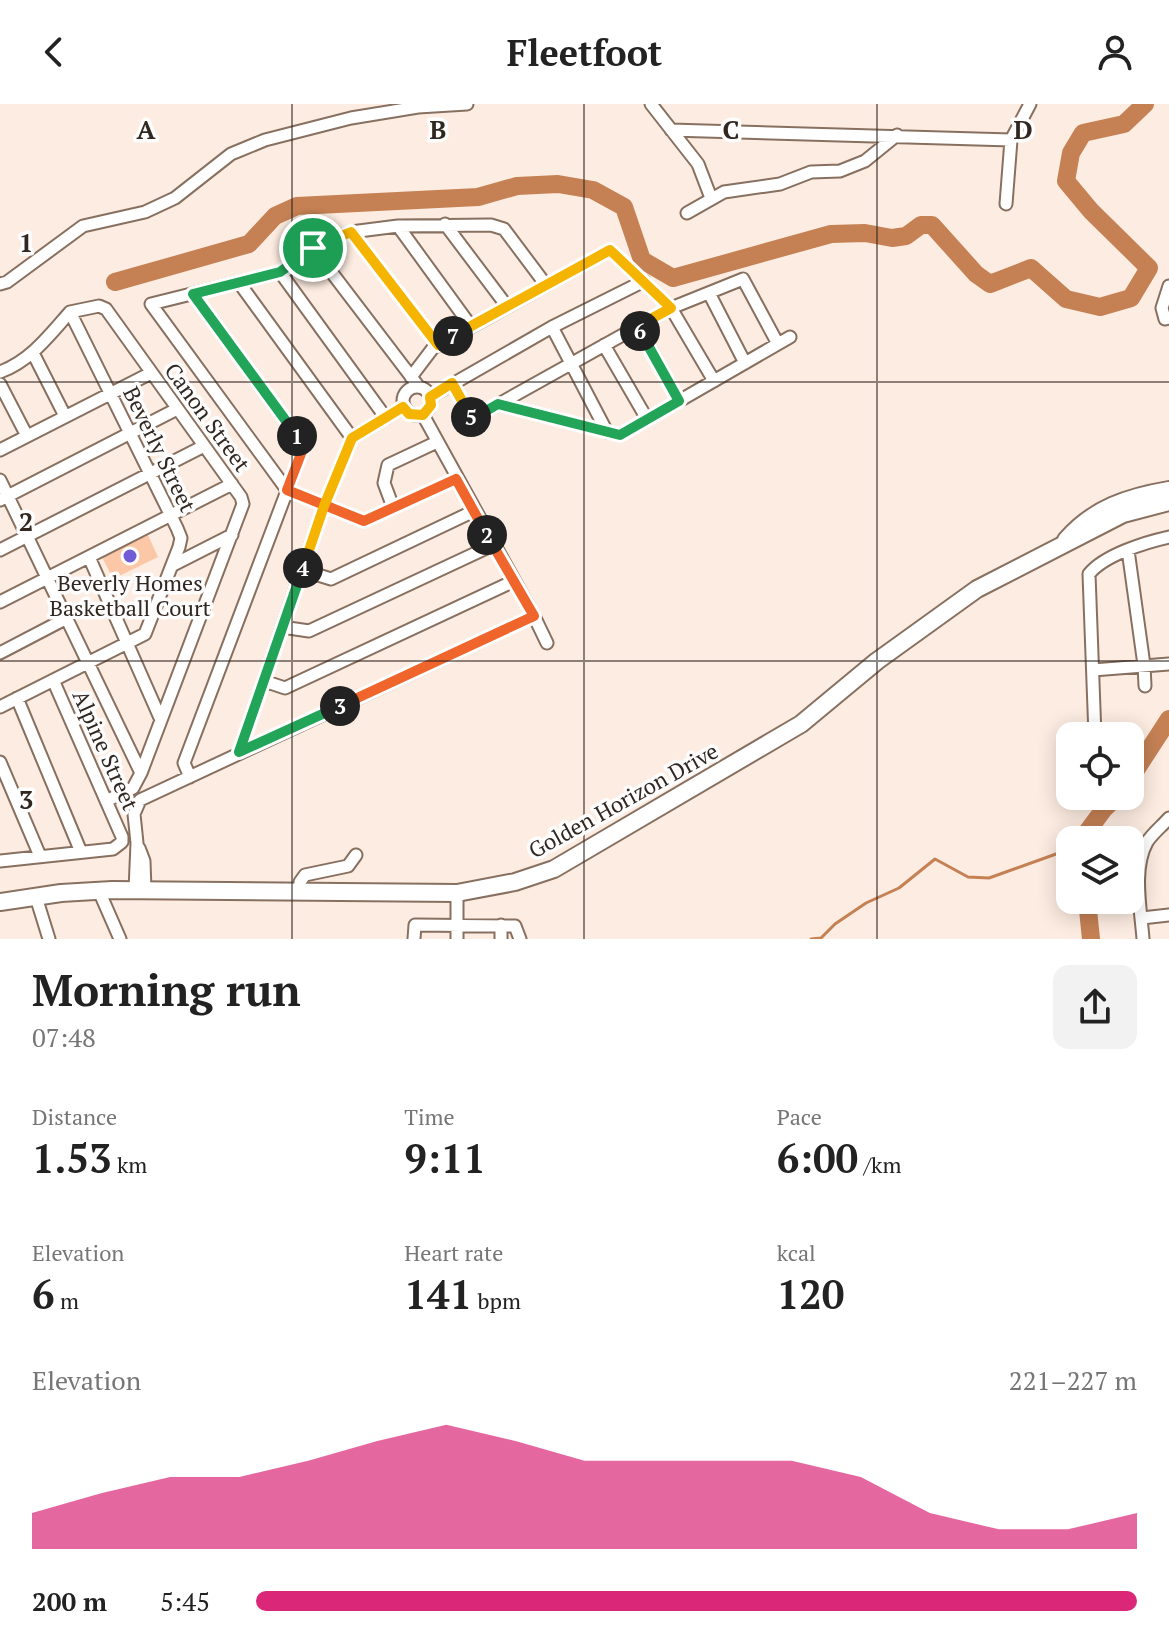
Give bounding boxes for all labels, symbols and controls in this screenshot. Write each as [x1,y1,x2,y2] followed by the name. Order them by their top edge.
[507,29,662,76] text: Fleetfoot
[32,30,76,74] icon: back
[1093,30,1137,74] icon: person
[137,112,156,146] text: A
[430,112,446,146] text: B
[723,112,739,146] text: C
[1013,112,1033,146] text: D
[279,214,347,282] pin
[19,225,33,259] text: 1
[291,226,335,270] icon: arrive
[620,311,660,351] pin: 6
[433,316,473,356] pin: 7
[634,316,646,345] text: 6
[447,321,459,350] text: 7
[159,357,257,477] street label: Canon Street
[117,381,203,517] street label: Beverly Street
[451,397,491,437] pin: 5
[465,402,477,431] text: 5
[277,416,317,456] pin: 1
[291,421,303,450] text: 1
[19,504,33,538] text: 2
[467,515,507,555] pin: 2
[481,520,493,549] text: 2
[121,547,139,565] marker: Beverly Homes Basketball Court
[283,548,323,588] pin: 4
[297,553,309,582] text: 4
[49,568,211,622] place label: Beverly Homes Basketball Court
[67,685,145,815] street label: Alpine Street
[320,686,360,726] pin: 3
[334,691,346,720] text: 3
[1056,722,1144,914] map controls
[1056,722,1144,810] button: locate
[523,736,723,864] street label: Golden Horizon Drive
[19,782,33,816] text: 3
[1056,826,1144,914] button: layers
[32,960,301,1019] text: Morning run
[1053,965,1137,1049] button: share
[32,1020,96,1054] text: 07:48
[32,1102,117,1131] text: Distance
[404,1102,455,1131] text: Time
[777,1102,822,1131] text: Pace
[32,1131,112,1184] text: 1.53
[404,1131,486,1184] text: 9:11
[777,1131,858,1184] text: 6:00
[112,1150,147,1179] text: km
[858,1150,901,1179] text: /km
[32,1238,124,1267] text: Elevation
[404,1238,503,1267] text: Heart rate
[777,1238,816,1267] text: kcal
[32,1267,55,1320] text: 6
[404,1267,472,1320] text: 141
[777,1267,844,1320] text: 120
[55,1286,79,1315] text: m
[472,1286,521,1315] text: bpm
[32,1363,141,1397] text: Elevation
[1009,1363,1137,1397] text: 221–227 m
[32,1584,107,1618] text: 200 m
[160,1584,210,1618] text: 5:45

